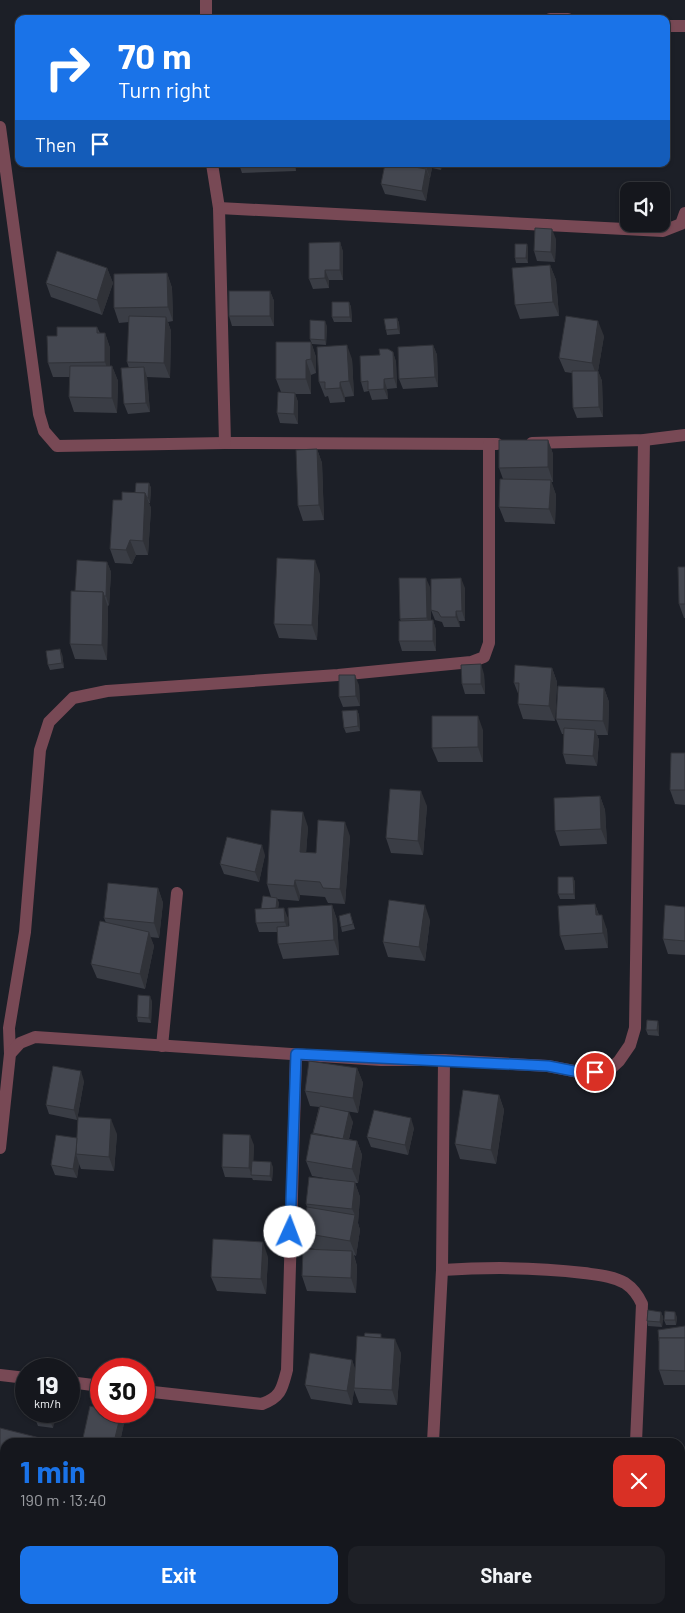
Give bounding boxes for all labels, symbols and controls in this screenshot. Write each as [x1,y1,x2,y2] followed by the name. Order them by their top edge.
[118,34,192,76] text: 70 m
[35,35,100,100] icon: right
[118,76,211,102] text: Turn right
[86,130,114,158] icon: arrive
[35,133,76,156] text: Then
[620,182,670,232] map controls
[620,182,670,232] button: sound
[574,1051,616,1093] pin
[581,1058,609,1086] icon: arrive
[263,1205,315,1257] position arrow
[90,1358,155,1423] speed limit sign: 30
[36,1369,59,1399] text: 19
[34,1396,61,1410] text: km/h
[20,1453,86,1489] text: 1 min
[613,1455,665,1507] button: close
[20,1490,106,1509] text: 190 m · 13:40
[20,1546,338,1604] button: Exit
[348,1546,665,1604] button: Share

